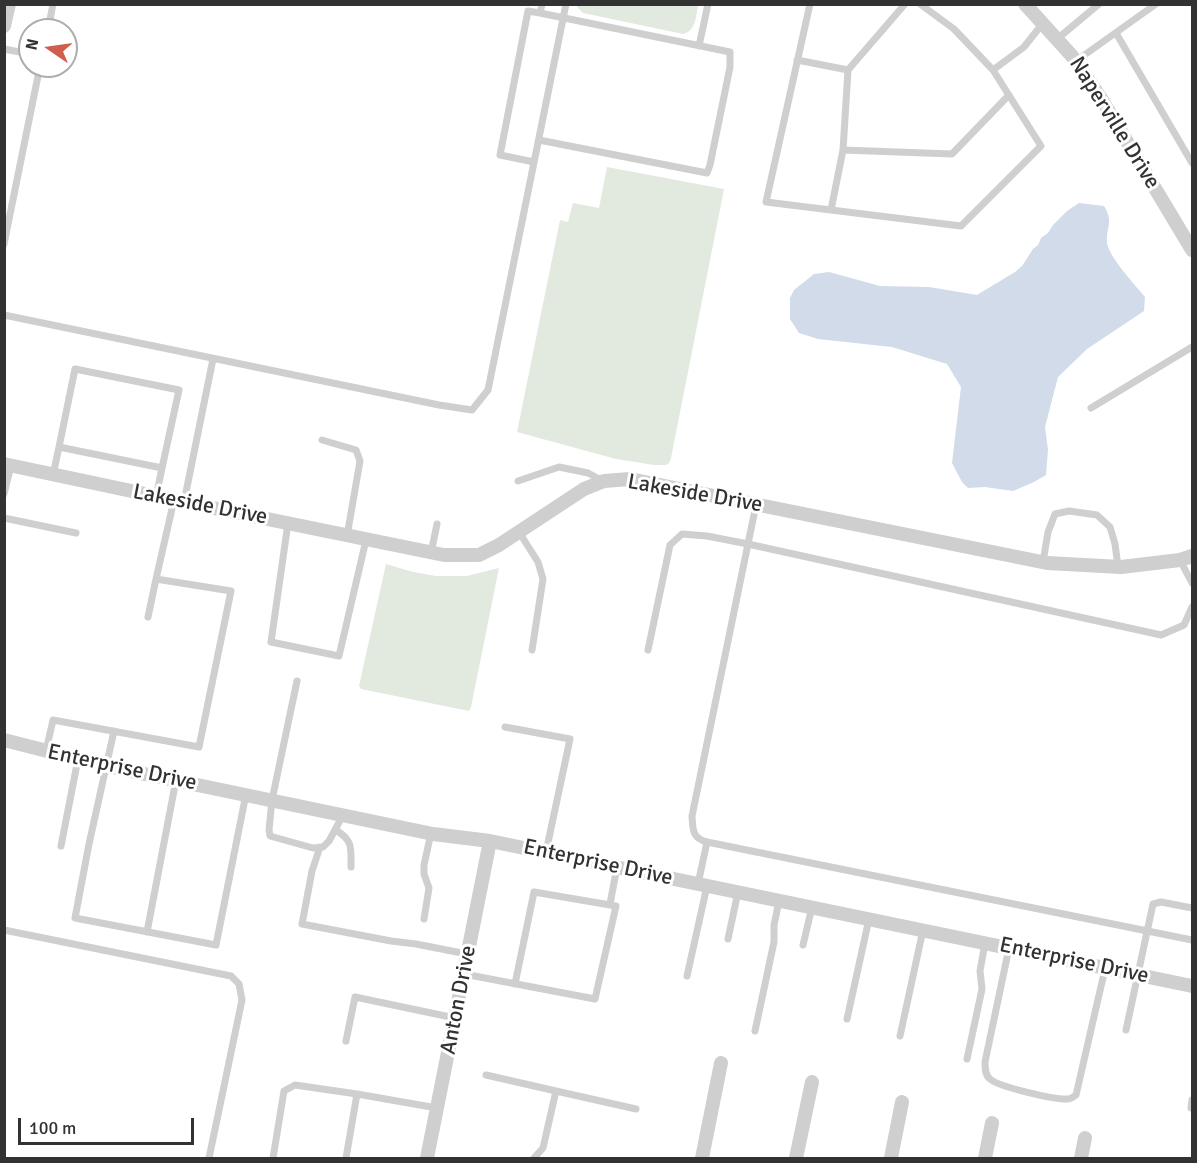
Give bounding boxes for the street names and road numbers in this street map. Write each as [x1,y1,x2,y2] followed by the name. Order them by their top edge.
[1063,52,1165,194] street label: Naperville Drive
[626,469,764,519] street label: Lakeside Drive
[131,479,269,531] street label: Lakeside Drive
[45,739,199,797] street label: Enterprise Drive
[521,834,675,892] street label: Enterprise Drive
[997,932,1151,990] street label: Enterprise Drive
[436,943,482,1057] street label: Anton Drive

